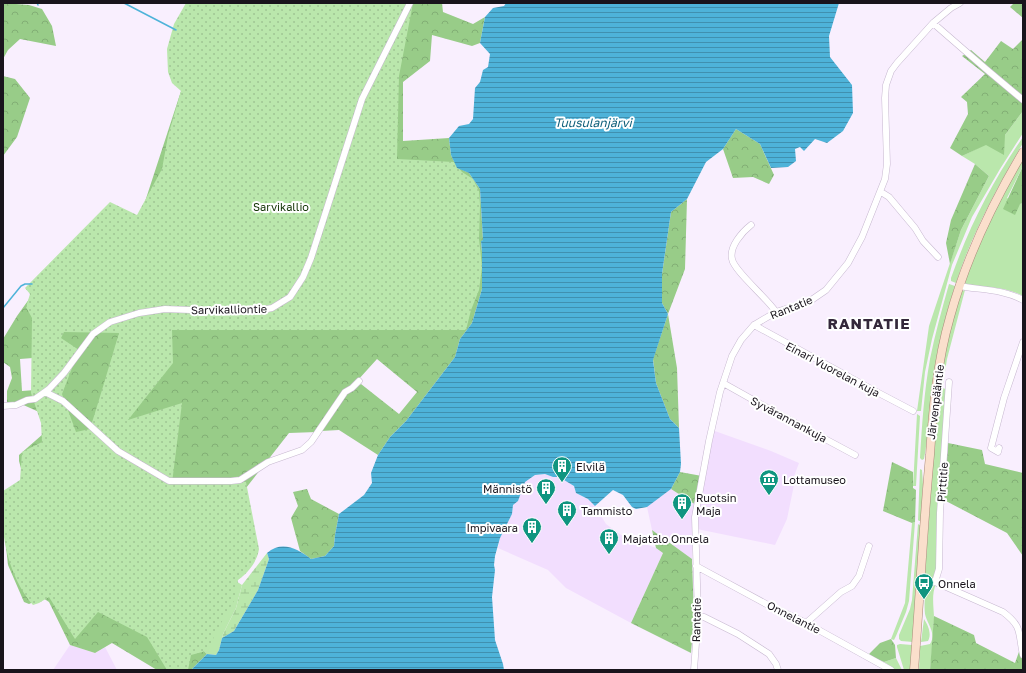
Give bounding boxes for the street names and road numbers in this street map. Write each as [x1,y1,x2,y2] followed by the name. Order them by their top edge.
[768,293,814,321] street label: Rantatie
[191,302,267,316] street label: Sarvikalliontie
[784,339,882,399] street label: Einari Vuorelan kuja
[924,364,946,440] street label: Järvenpääntie
[749,393,829,445] street label: Syvärannankuja
[934,462,950,502] street label: Pirttitie
[689,598,703,642] street label: Rantatie
[765,598,823,636] street label: Onnelantie

